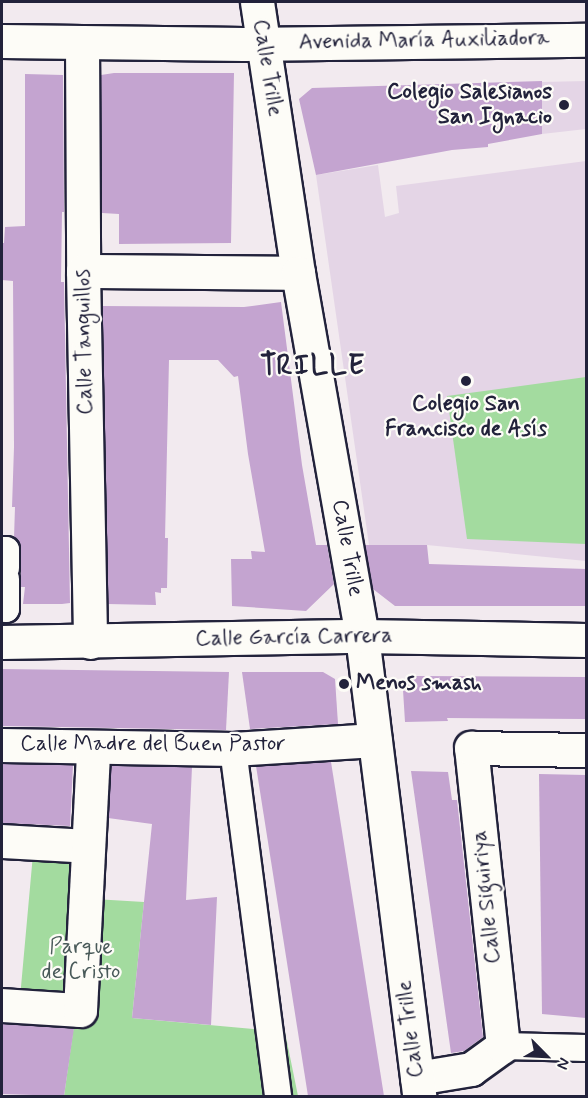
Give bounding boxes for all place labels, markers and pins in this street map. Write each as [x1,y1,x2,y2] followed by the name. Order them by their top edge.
[384,79,552,130] place label: Colegio Salesianos San Ignacio
[557,98,571,112] marker: Colegio Salesianos San Ignacio
[459,374,473,388] marker: Colegio San Francisco de Asís
[385,391,547,442] place label: Colegio San Francisco de Asís
[356,671,482,697] place label: Menos smash
[337,677,351,691] marker: Menos smash

